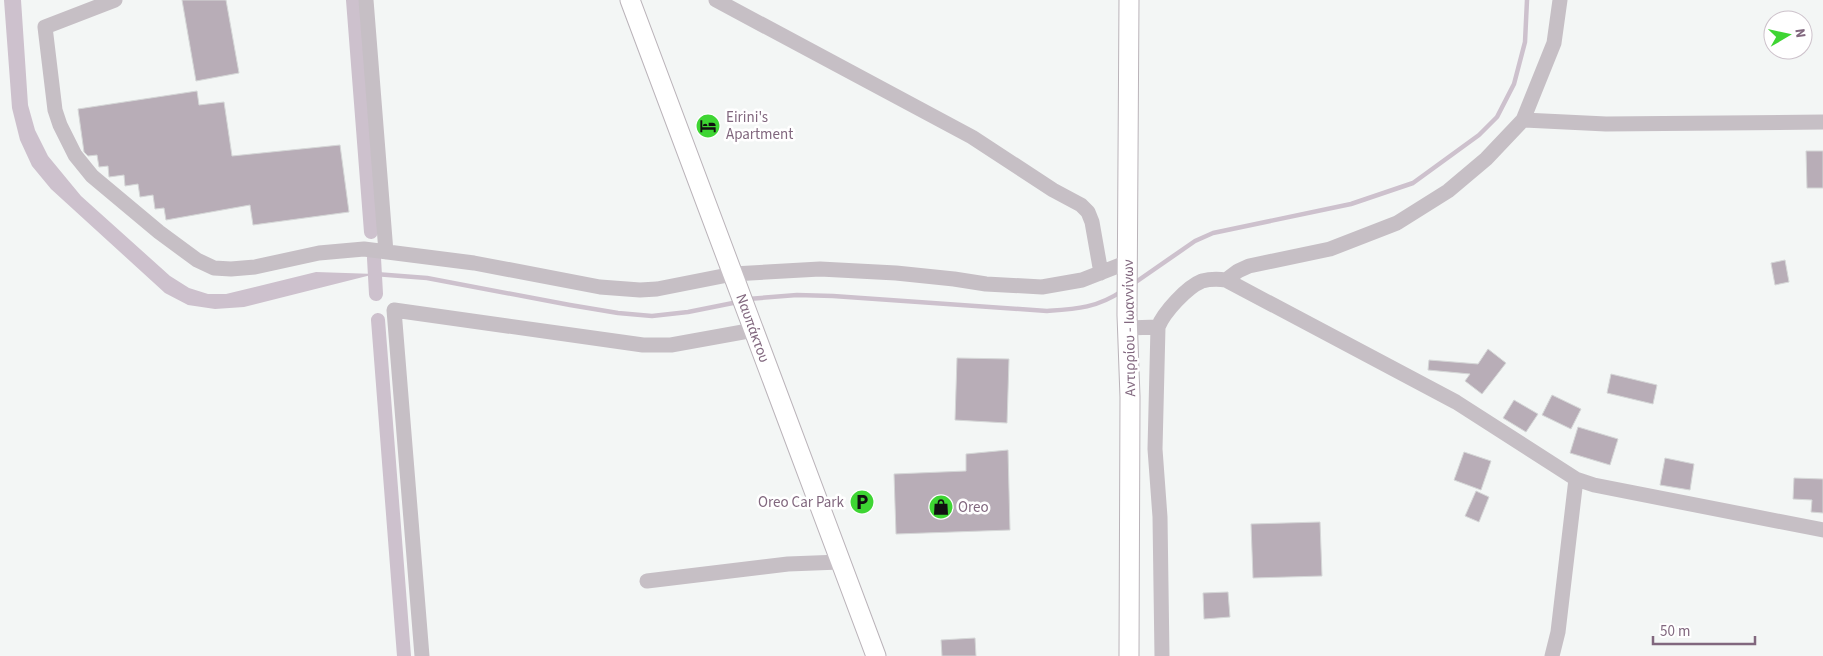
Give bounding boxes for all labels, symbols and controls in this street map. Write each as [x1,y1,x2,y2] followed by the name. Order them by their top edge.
[1763,10,1813,60] north arrow
[1789,27,1810,39] text: N
[726,107,793,145] place label: Eirini's Apartment
[695,113,721,139] hotel icon: Eirini's Apartment
[1118,259,1141,397] street label: Αντιρρίου - Ιωαννίνων
[730,291,775,366] street label: Ναυπάκτου
[849,489,875,515] parking icon: Oreo Car Park
[758,492,845,513] place label: Oreo Car Park
[928,494,954,520] shop icon: Oreo
[958,497,989,518] place label: Oreo
[1653,614,1756,646] scale bar
[1660,621,1690,642] text: 50 m

